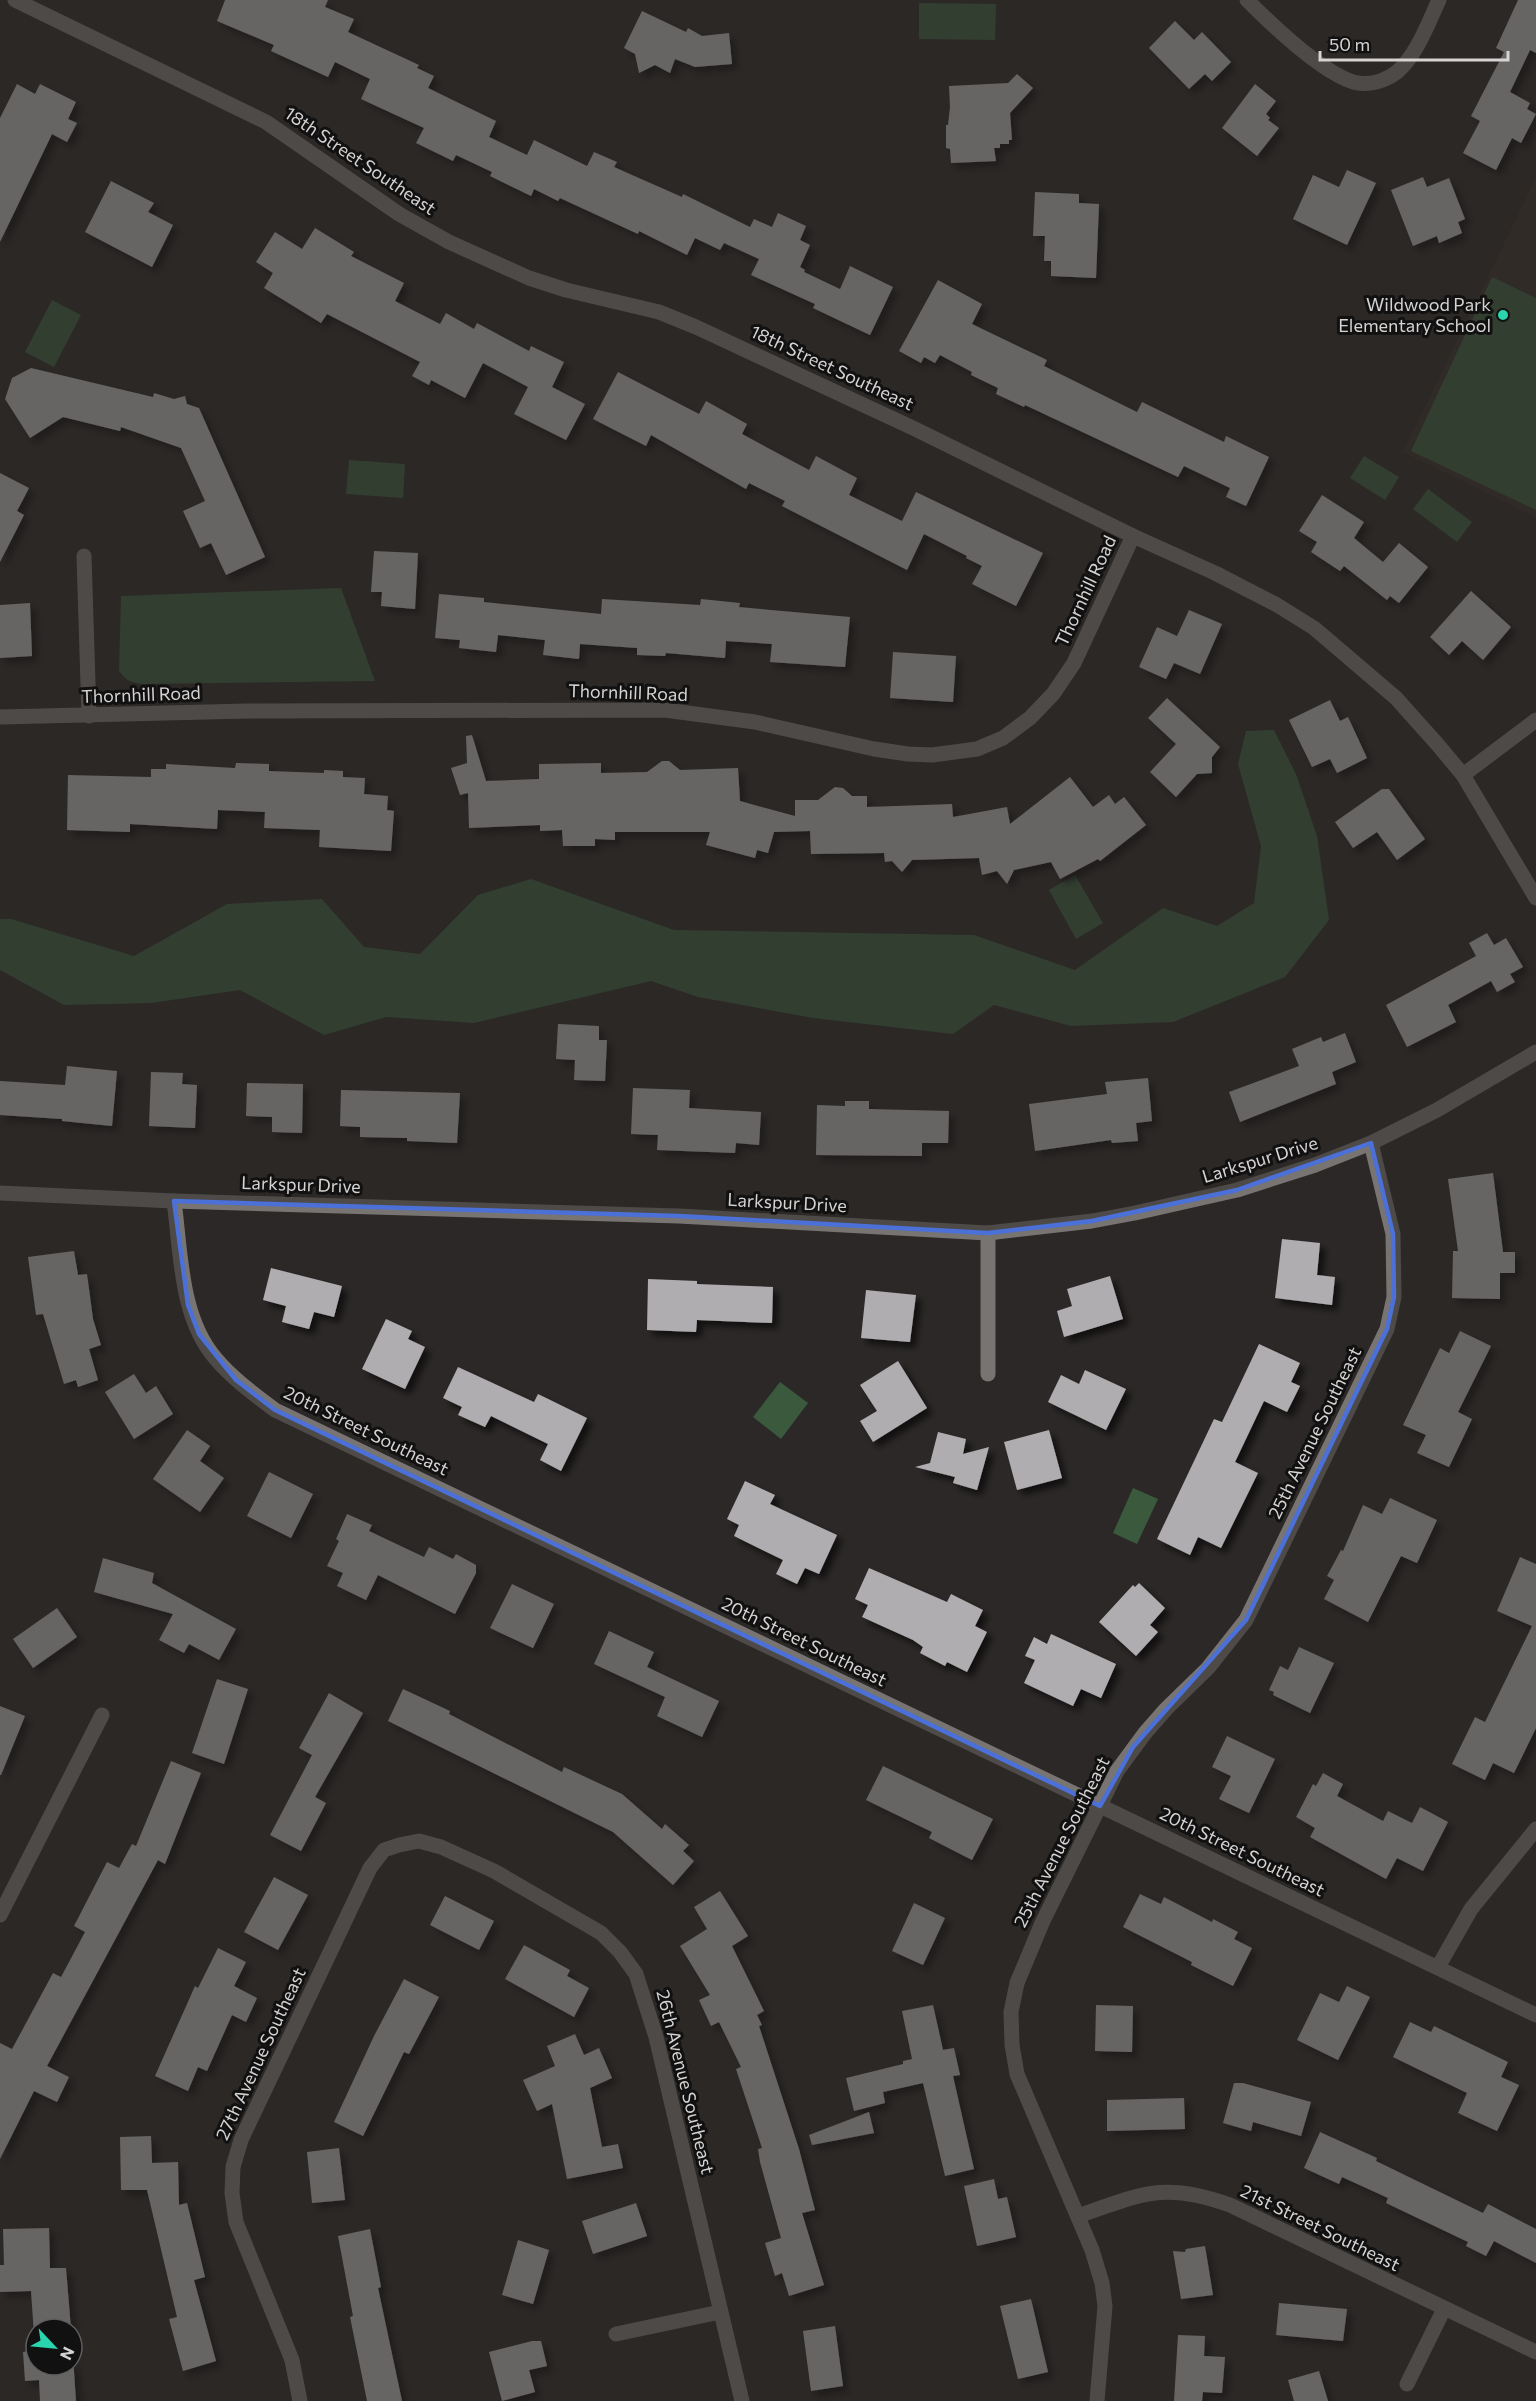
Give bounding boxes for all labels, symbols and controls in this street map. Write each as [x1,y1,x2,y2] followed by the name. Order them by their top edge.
[1320,24,1508,62] scale bar
[1329,33,1370,55] text: 50 m
[281,101,440,219] street label: 18th Street Southeast
[1338,293,1491,336] place label: Wildwood Park Elementary School
[1496,308,1510,322] marker: Wildwood Park Elementary School
[747,320,918,415] street label: 18th Street Southeast
[1050,532,1120,649] street label: Thornhill Road
[568,679,688,705] street label: Thornhill Road
[81,681,201,707] street label: Thornhill Road
[1199,1131,1320,1187] street label: Larkspur Drive
[241,1171,361,1197] street label: Larkspur Drive
[727,1188,847,1216] street label: Larkspur Drive
[1263,1343,1365,1522] street label: 25th Avenue Southeast
[280,1381,452,1480] street label: 20th Street Southeast
[718,1592,890,1691] street label: 20th Street Southeast
[1009,1753,1114,1930] street label: 25th Avenue Southeast
[1156,1802,1328,1901] street label: 20th Street Southeast
[210,1964,310,2143] street label: 27th Avenue Southeast
[652,1987,719,2176] street label: 26th Avenue Southeast
[1237,2179,1404,2275] street label: 21st Street Southeast
[24,2317,84,2377] north arrow
[57,2344,79,2363] text: N

